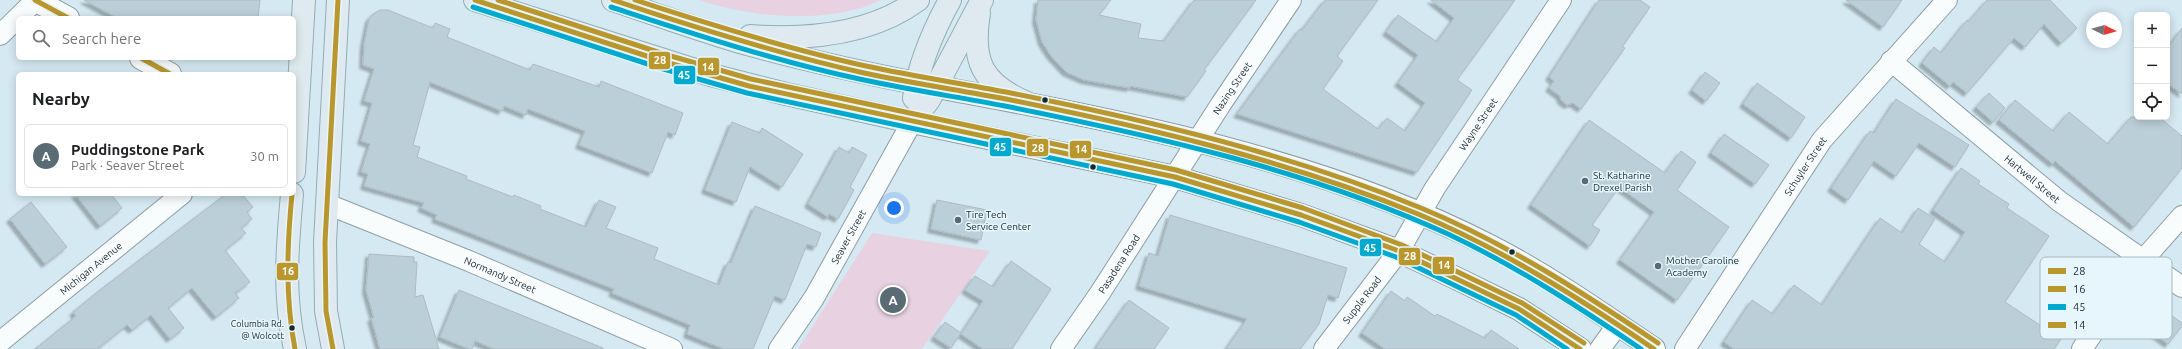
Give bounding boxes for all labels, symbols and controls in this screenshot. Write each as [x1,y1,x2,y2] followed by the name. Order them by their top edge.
[2086,12,2122,48] north arrow
[2134,12,2170,120] map controls
[2134,12,2170,48] button: +
[16,16,296,60] search box
[30,27,52,49] icon: search
[62,30,141,47] text: Search here
[2134,48,2170,84] button: −
[648,51,671,70] line badge: 28
[654,54,666,66] text: 28
[697,57,720,76] line badge: 14
[1211,60,1254,117] street label: Nazing Street
[702,61,714,73] text: 14
[673,65,696,85] line badge: 45
[678,69,690,81] text: 45
[2134,84,2170,120] button: locate
[32,89,90,108] text: Nearby
[1040,95,1050,105] unlabelled marker
[1457,96,1500,152] street label: Wayne Street
[1782,134,1829,198] street label: Schuyler Street
[989,137,1012,157] line badge: 45
[1026,138,1049,157] line badge: 28
[1069,140,1092,159] line badge: 14
[71,141,204,158] text: Puddingstone Park
[994,141,1006,153] text: 45
[1032,142,1044,154] text: 28
[1075,143,1087,155] text: 14
[41,149,51,163] text: A
[250,149,279,163] text: 30 m
[2002,153,2062,205] street label: Hartwell Street
[71,158,184,172] text: Park · Seaver Street
[1088,162,1098,172] unlabelled marker
[1593,170,1652,193] place label: St. Katharine Drexel Parish
[1580,176,1590,186] marker: St. Katharine Drexel Parish
[884,198,904,218] your location
[829,208,868,266] street label: Seaver Street
[966,209,1031,232] place label: Tire Tech Service Center
[953,215,963,225] marker: Tire Tech Service Center
[1096,232,1142,296] street label: Pasadena Road
[1359,238,1382,257] line badge: 45
[58,240,124,297] street label: Michigan Avenue
[1364,242,1376,254] text: 45
[1398,247,1421,266] line badge: 28
[1507,247,1517,257] unlabelled marker
[1404,250,1416,262] text: 28
[462,255,538,295] street label: Normandy Street
[1666,255,1739,278] place label: Mother Caroline Academy
[1432,256,1455,275] line badge: 14
[2040,257,2172,339] legend
[1438,259,1450,271] text: 14
[1653,261,1663,271] marker: Mother Caroline Academy
[276,262,299,281] line badge: 16
[282,265,294,277] text: 16
[2073,265,2085,277] text: 28
[1341,274,1384,326] street label: Supple Road
[2073,283,2085,295] text: 16
[880,285,906,315] pin: A
[2073,301,2085,313] text: 45
[231,319,284,341] place label: Columbia Rd. @ Wolcott
[2073,319,2085,331] text: 14
[287,323,297,333] marker: Columbia Rd. @ Wolcott

